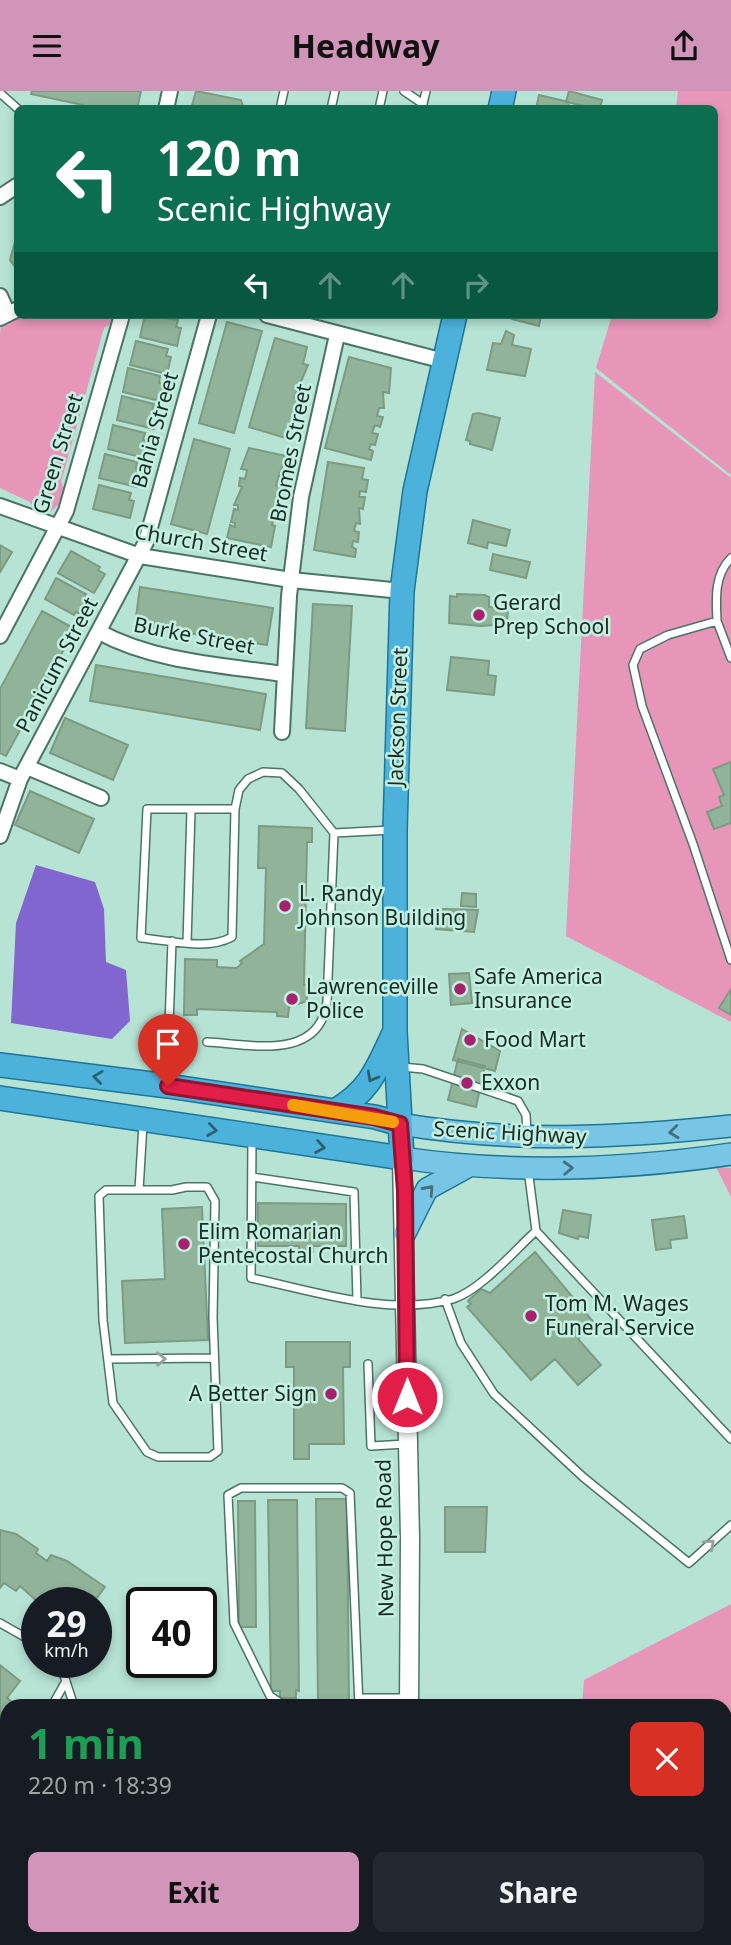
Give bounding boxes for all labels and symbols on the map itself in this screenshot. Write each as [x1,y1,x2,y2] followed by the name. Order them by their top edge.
[124,368,184,491] street label: Bahia Street
[263,381,317,524] street label: Bromes Street
[25,390,89,517] street label: Green Street
[132,517,270,568] street label: Church Street
[493,588,610,640] place label: Gerard Prep School
[9,592,104,737] street label: Panicum Street
[471,607,487,623] marker: Gerard Prep School
[131,610,257,661] street label: Burke Street
[381,647,413,789] street label: Jackson Street
[297,879,466,931] place label: L. Randy Johnson Building
[277,898,293,914] marker: L. Randy Johnson Building
[474,962,603,1014] place label: Safe America Insurance
[306,972,439,1024] place label: Lawrenceville Police
[452,981,468,997] marker: Safe America Insurance
[284,991,300,1007] marker: Lawrenceville Police
[138,1014,198,1086] pin
[484,1025,586,1053] place label: Food Mart
[462,1032,478,1048] marker: Food Mart
[481,1068,540,1096] place label: Exxon
[92,1070,104,1085] one-way arrow
[367,1070,380,1082] one-way arrow
[459,1075,475,1091] marker: Exxon
[433,1114,588,1150] street label: Scenic Highway
[206,1123,218,1138] one-way arrow
[668,1124,679,1139] one-way arrow
[314,1139,326,1154] one-way arrow
[563,1160,574,1175] one-way arrow
[421,1185,433,1198] one-way arrow
[198,1217,389,1269] place label: Elim Romarian Pentecostal Church
[176,1236,192,1252] marker: Elim Romarian Pentecostal Church
[545,1289,695,1341] place label: Tom M. Wages Funeral Service
[523,1308,539,1324] marker: Tom M. Wages Funeral Service
[156,1351,167,1366] one-way arrow
[370,1360,444,1434] position arrow
[189,1379,317,1407] place label: A Better Sign
[323,1386,339,1402] marker: A Better Sign
[369,1459,399,1617] street label: New Hope Road
[702,1540,715,1552] one-way arrow
[126,1587,217,1678] speed limit sign: 40

